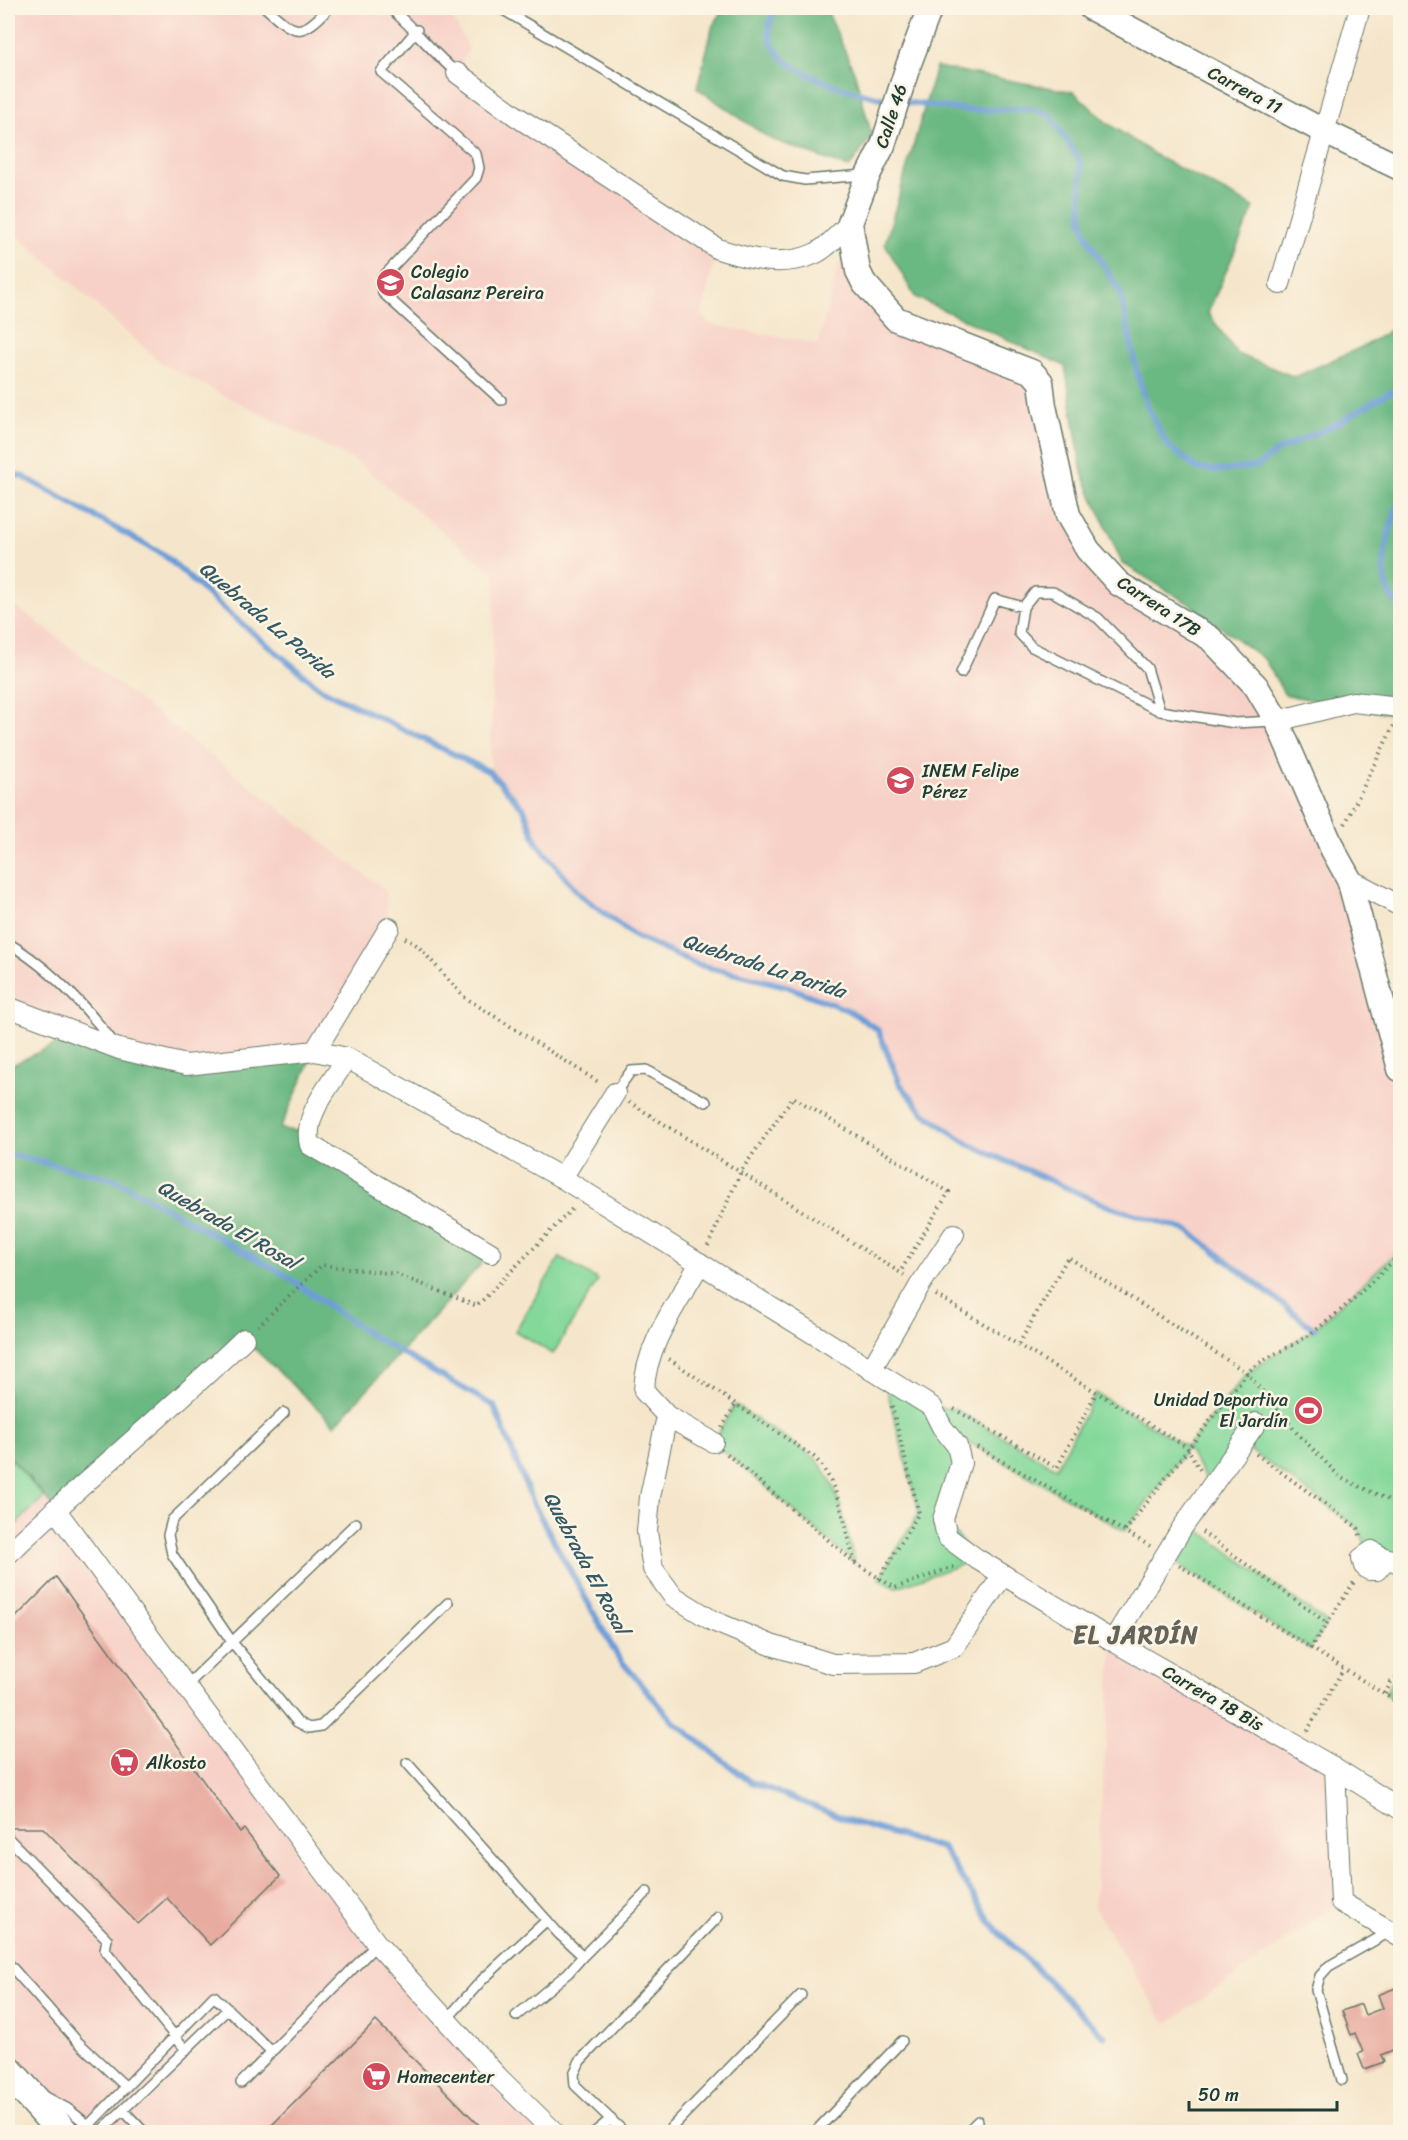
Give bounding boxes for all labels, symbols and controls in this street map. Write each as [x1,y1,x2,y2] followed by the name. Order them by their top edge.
[1202,57,1288,123] street label: Carrera 11
[866,80,916,152] street label: Calle 46
[411,256,544,309] place label: Colegio Calasanz Pereira
[374,266,406,298] school or university icon: Colegio Calasanz Pereira
[191,552,345,690] water label: Quebrada La Parida
[1111,567,1207,645] street label: Carrera 17B
[921,755,1019,808] place label: INEM Felipe Pérez
[885,765,917,797] school or university icon: INEM Felipe Pérez
[678,923,853,1010] water label: Quebrada La Parida
[151,1170,309,1282] water label: Quebrada El Rosal
[1154,1384,1288,1437] place label: Unidad Deportiva El Jardín
[1293,1394,1325,1426] sports icon: Unidad Deportiva El Jardín
[533,1485,641,1645] water label: Quebrada El Rosal
[1073,1614,1199,1656] district label: EL JARDÍN
[1156,1656,1271,1741] street label: Carrera 18 Bis
[109,1747,141,1779] supermarket icon: Alkosto
[145,1747,206,1779] place label: Alkosto
[360,2061,392,2093] supermarket icon: Homecenter
[397,2061,496,2093] place label: Homecenter
[1189,2074,1338,2112] scale bar
[1198,2079,1239,2111] text: 50 m

